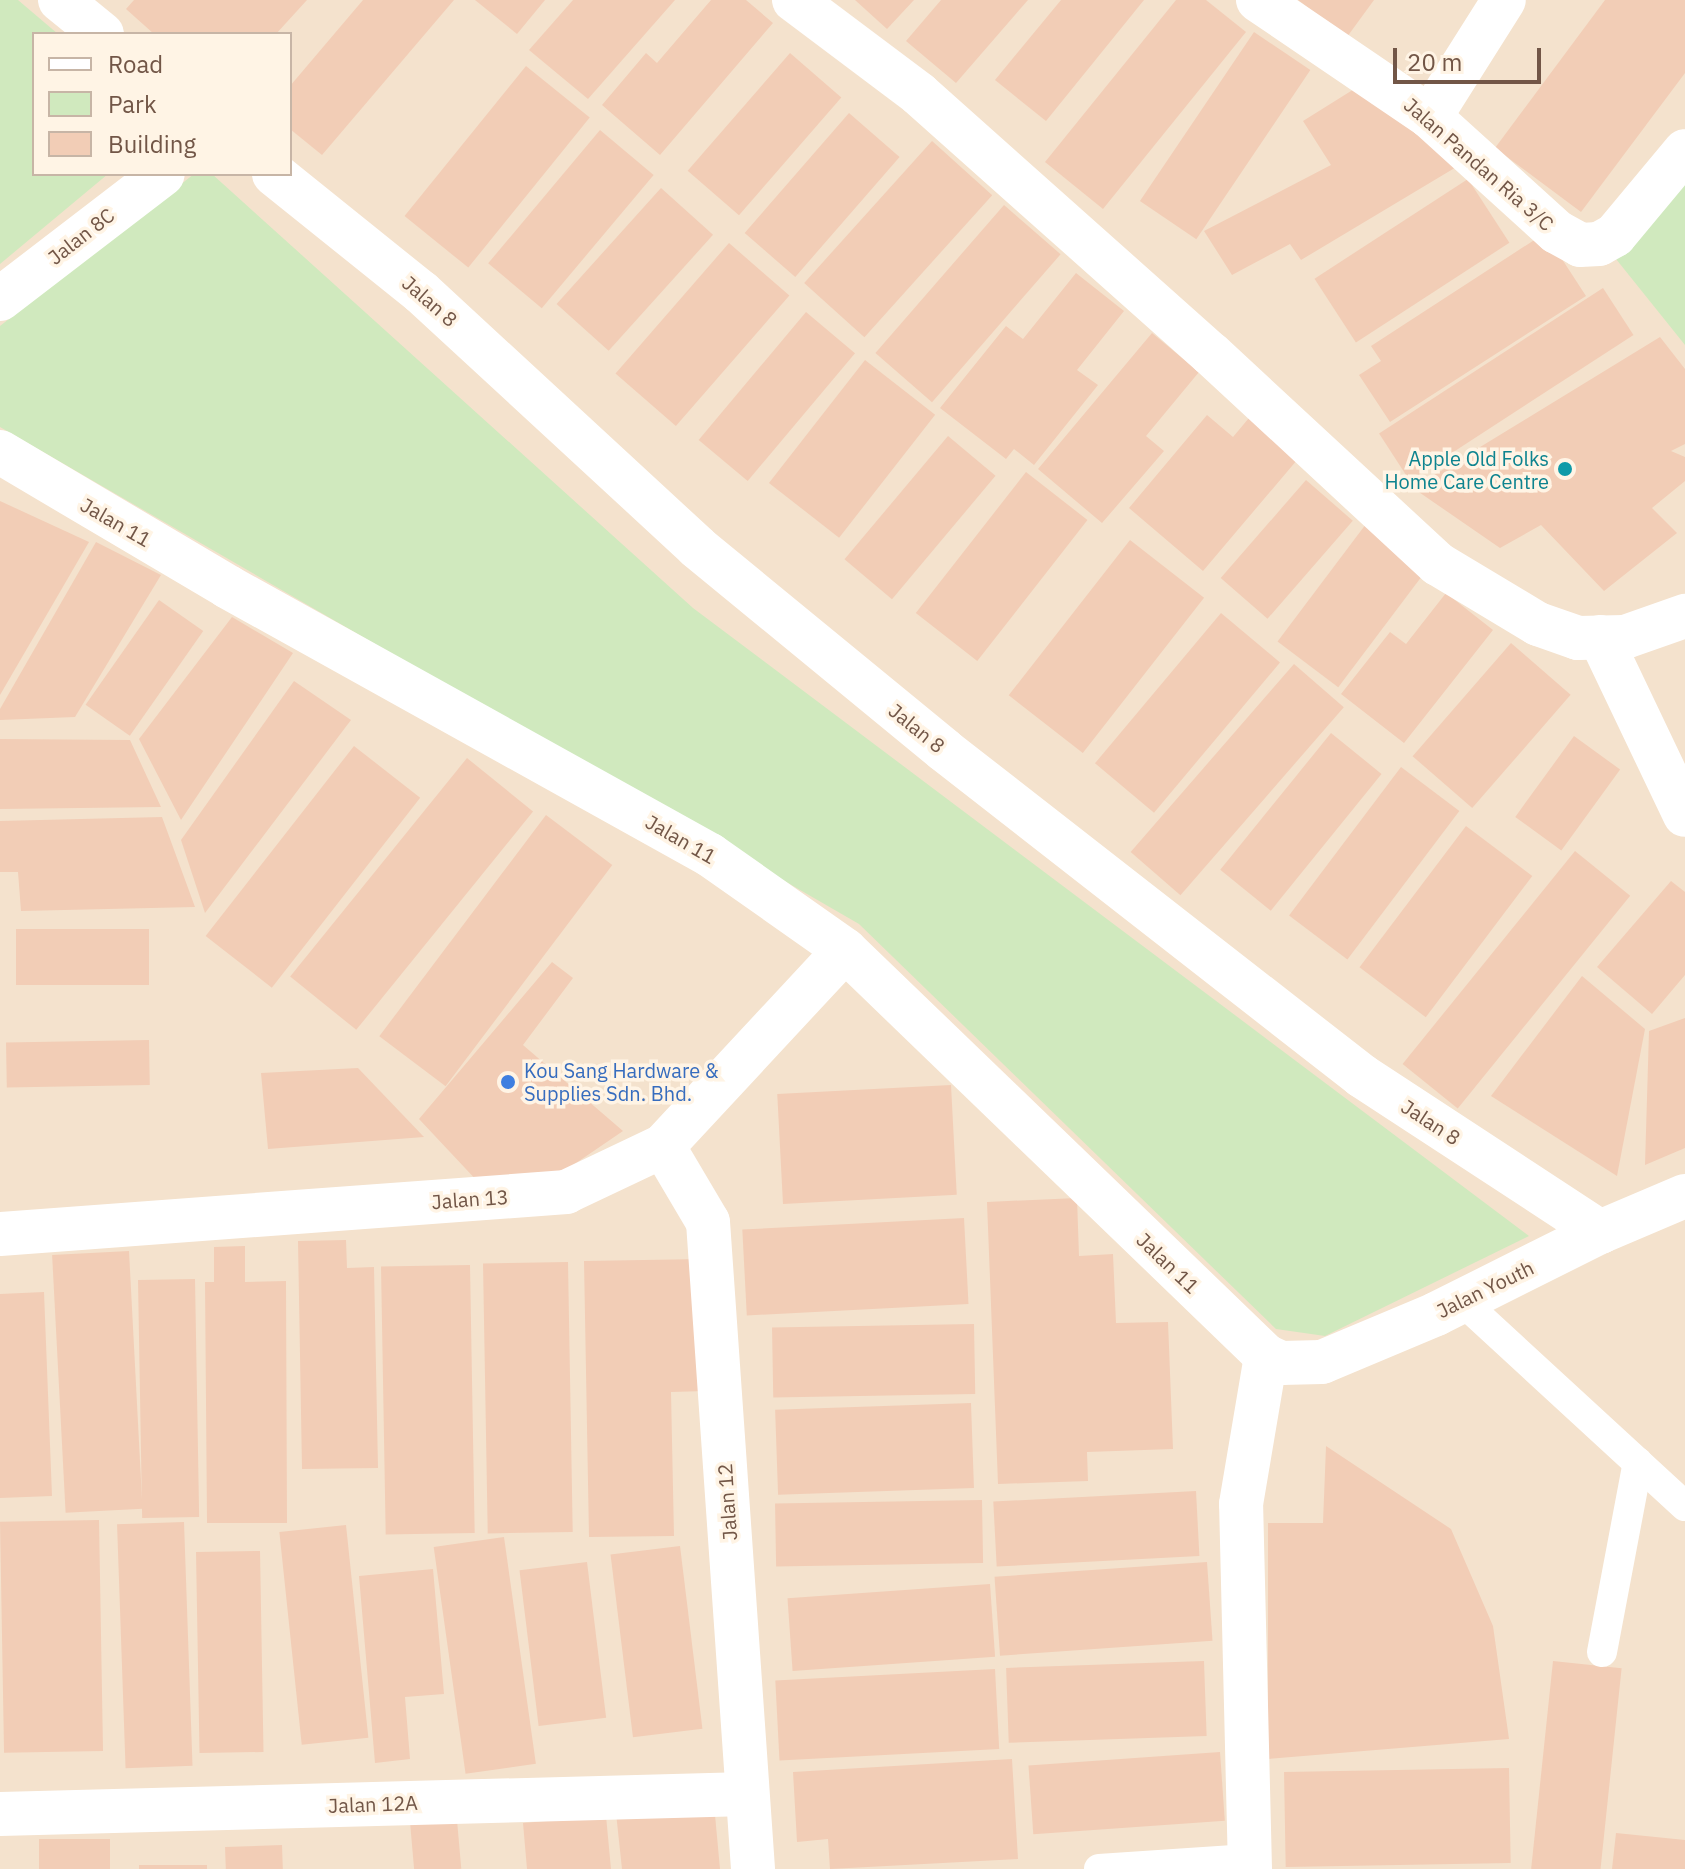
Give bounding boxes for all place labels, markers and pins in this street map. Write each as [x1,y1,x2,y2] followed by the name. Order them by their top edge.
[1384,446,1549,493] place label: Apple Old Folks Home Care Centre
[1556,460,1574,478] marker: Apple Old Folks Home Care Centre
[524,1058,719,1105] place label: Kou Sang Hardware & Supplies Sdn. Bhd.
[499,1073,517,1091] marker: Kou Sang Hardware & Supplies Sdn. Bhd.

